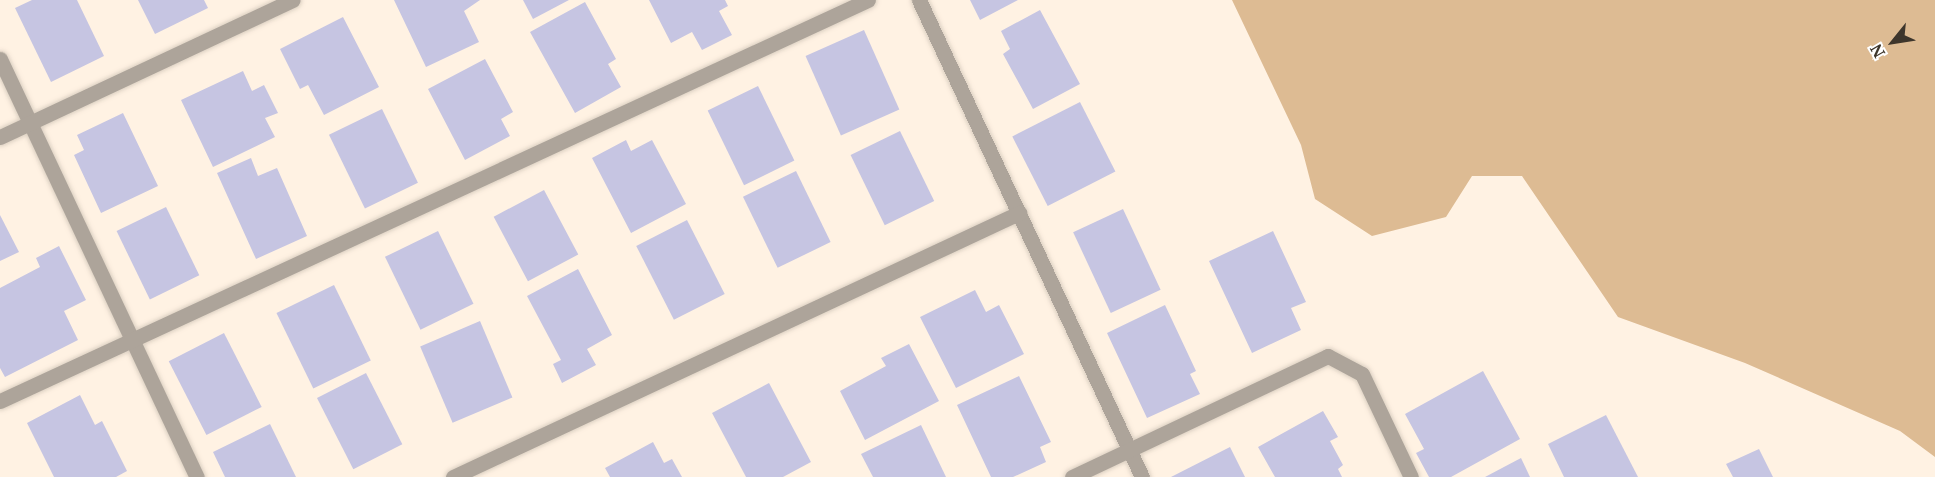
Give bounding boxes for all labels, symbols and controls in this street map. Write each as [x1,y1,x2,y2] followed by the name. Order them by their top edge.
[1863,12,1923,72] north arrow
[1865,40,1890,62] text: N

